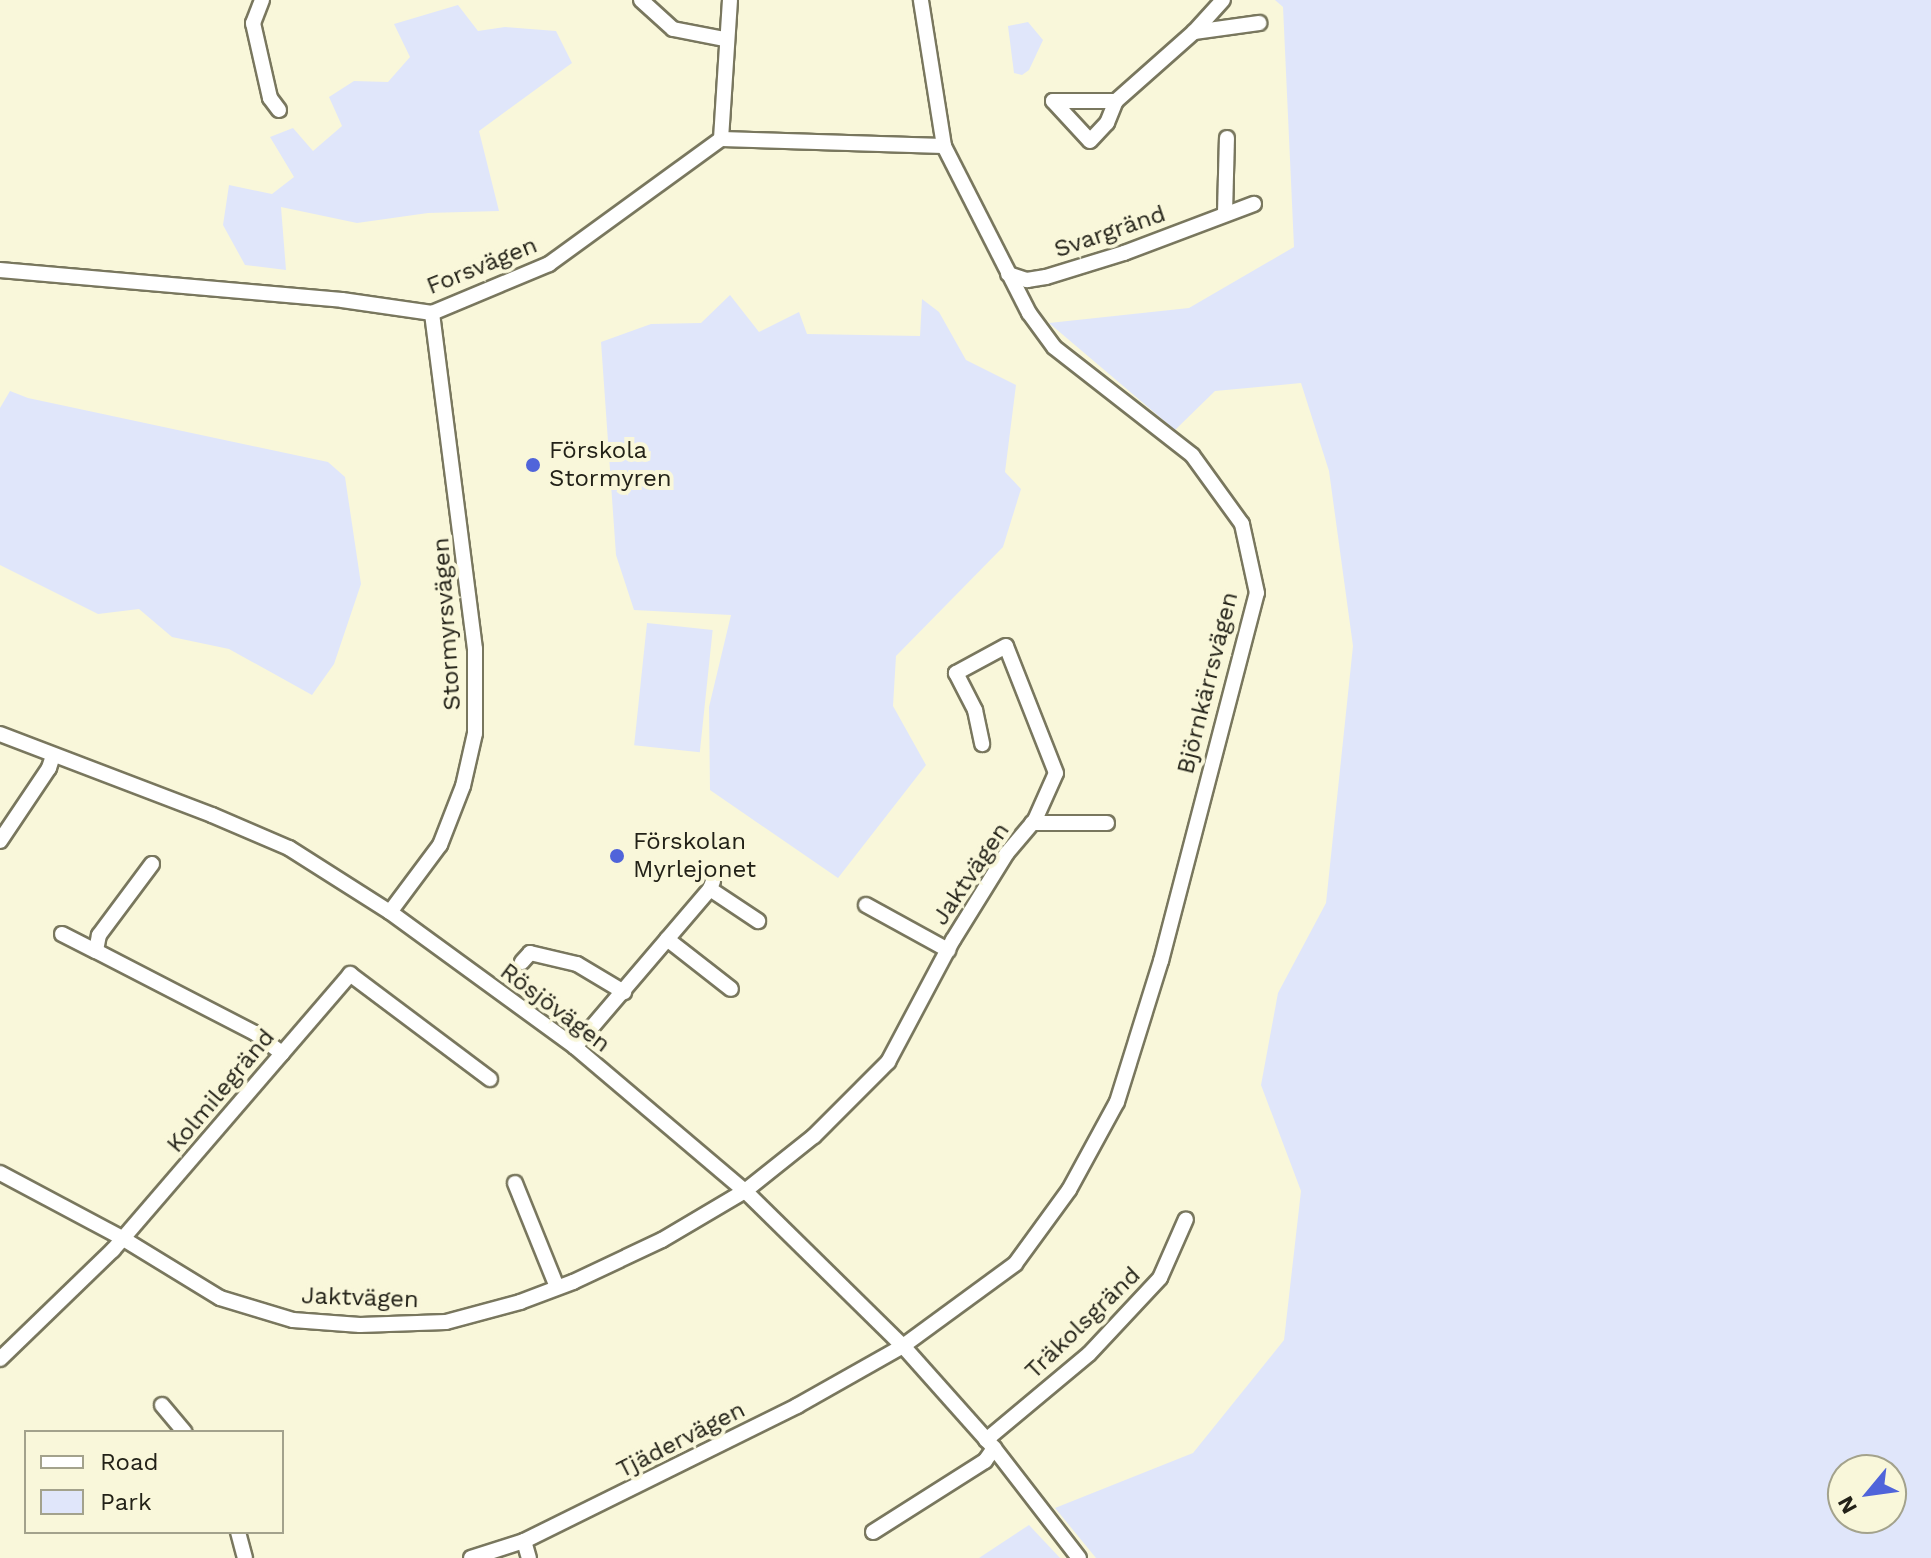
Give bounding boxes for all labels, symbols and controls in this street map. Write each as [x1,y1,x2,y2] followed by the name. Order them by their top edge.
[1051,200,1169,264] street label: Svargränd
[423,231,541,301] street label: Forsvägen
[549,437,672,493] place label: Förskola Stormyren
[524,456,542,474] marker: Förskola Stormyren
[427,537,467,711] street label: Stormyrsvägen
[1171,589,1245,777] street label: Björnkärrsvägen
[926,817,1016,931] street label: Jaktvägen
[633,828,756,884] place label: Förskolan Myrlejonet
[608,847,626,865] marker: Förskolan Myrlejonet
[494,957,616,1059] street label: Rösjövägen
[161,1023,281,1159] street label: Kolmilegränd
[1019,1261,1147,1385] street label: Träkolsgränd
[301,1282,419,1314] street label: Jaktvägen
[612,1395,750,1485] street label: Tjädervägen
[24,1430,284,1534] legend
[100,1448,159,1476] text: Road
[1827,1454,1907,1534] north arrow
[100,1488,152,1516] text: Park
[1832,1492,1862,1518] text: N

